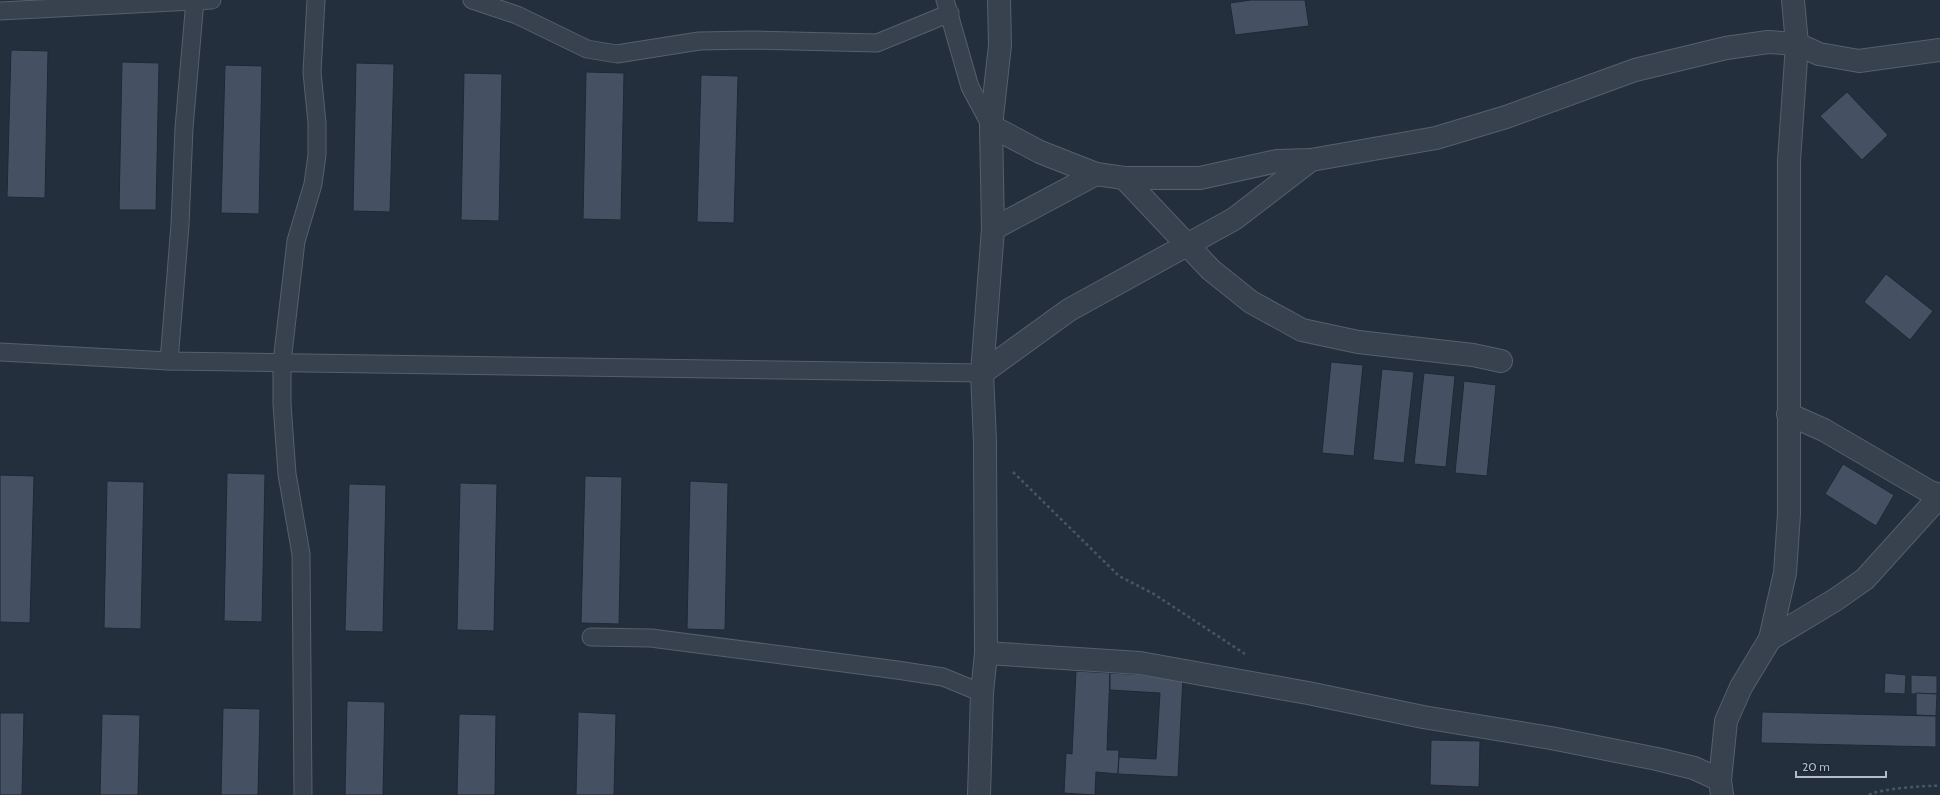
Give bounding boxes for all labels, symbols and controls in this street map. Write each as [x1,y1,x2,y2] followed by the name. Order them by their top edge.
[1796,753,1886,779] scale bar
[1802,759,1830,774] text: 20 m

